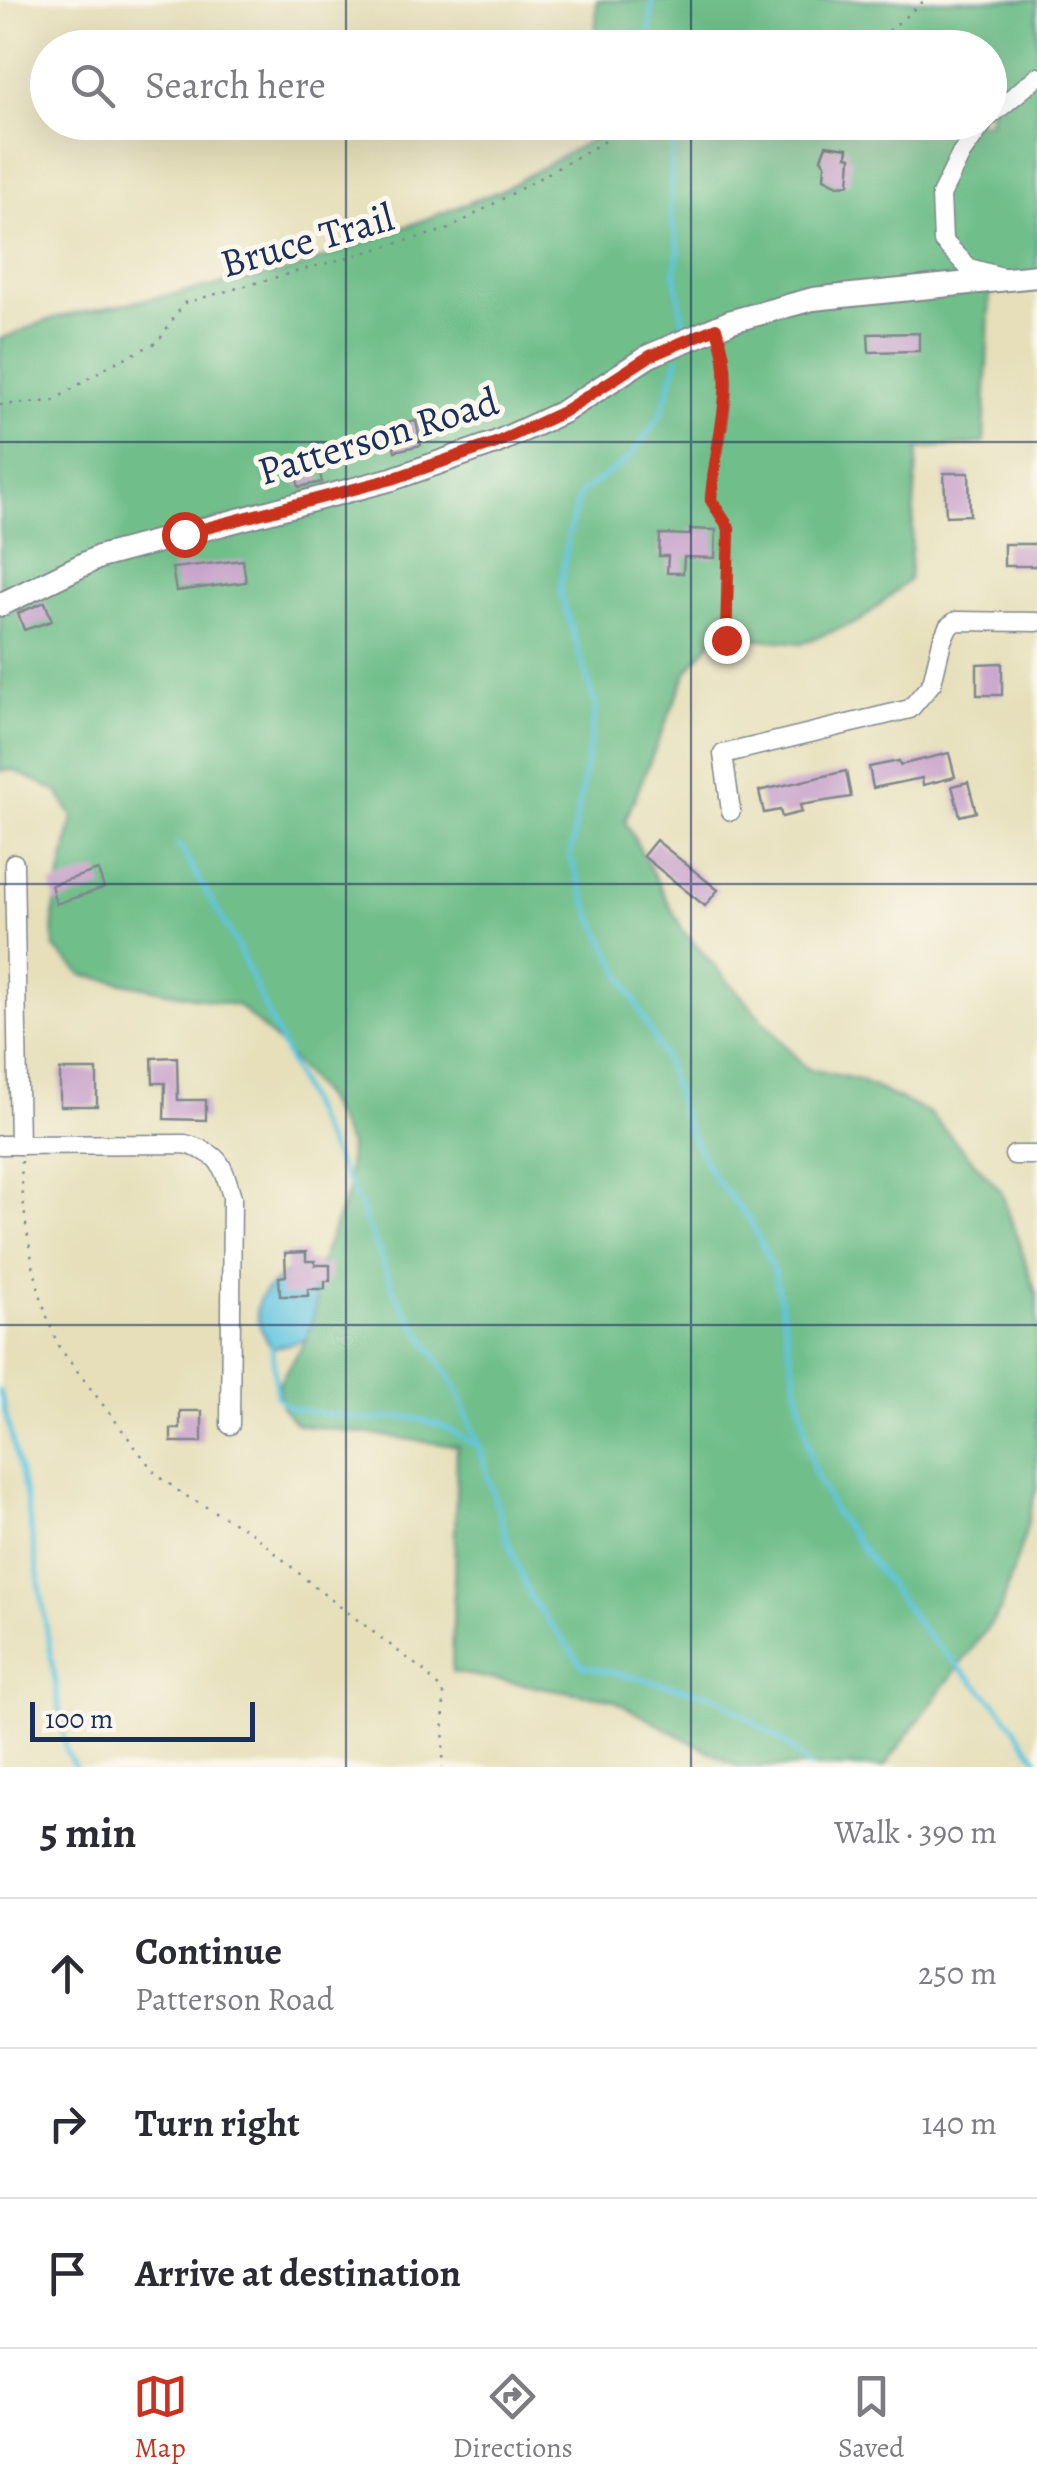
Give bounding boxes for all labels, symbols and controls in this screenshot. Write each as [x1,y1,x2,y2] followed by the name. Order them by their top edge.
[30,30,1007,140] search box
[65,58,120,113] icon: search
[145,59,326,111] text: Search here
[214,189,400,291] street label: Bruce Trail
[251,373,505,499] street label: Patterson Road
[162,512,208,558] route start
[704,618,750,664] route end
[30,1697,255,1742] scale bar
[45,1700,113,1738] text: 100 m
[40,1804,136,1861] text: 5 min
[834,1810,997,1854] text: Walk · 390 m
[135,1925,282,1977] text: Continue
[40,1946,95,2001] icon: ahead
[918,1951,997,1995] text: 250 m
[135,1977,334,2021] text: Patterson Road
[40,2096,95,2151] icon: right
[135,2097,300,2149] text: Turn right
[922,2101,997,2145] text: 140 m
[40,2246,95,2301] icon: arrive
[135,2247,461,2299] text: Arrive at destination
[133,2369,188,2467] tab: Map
[453,2369,573,2467] tab: Directions
[838,2369,904,2467] tab: Saved

